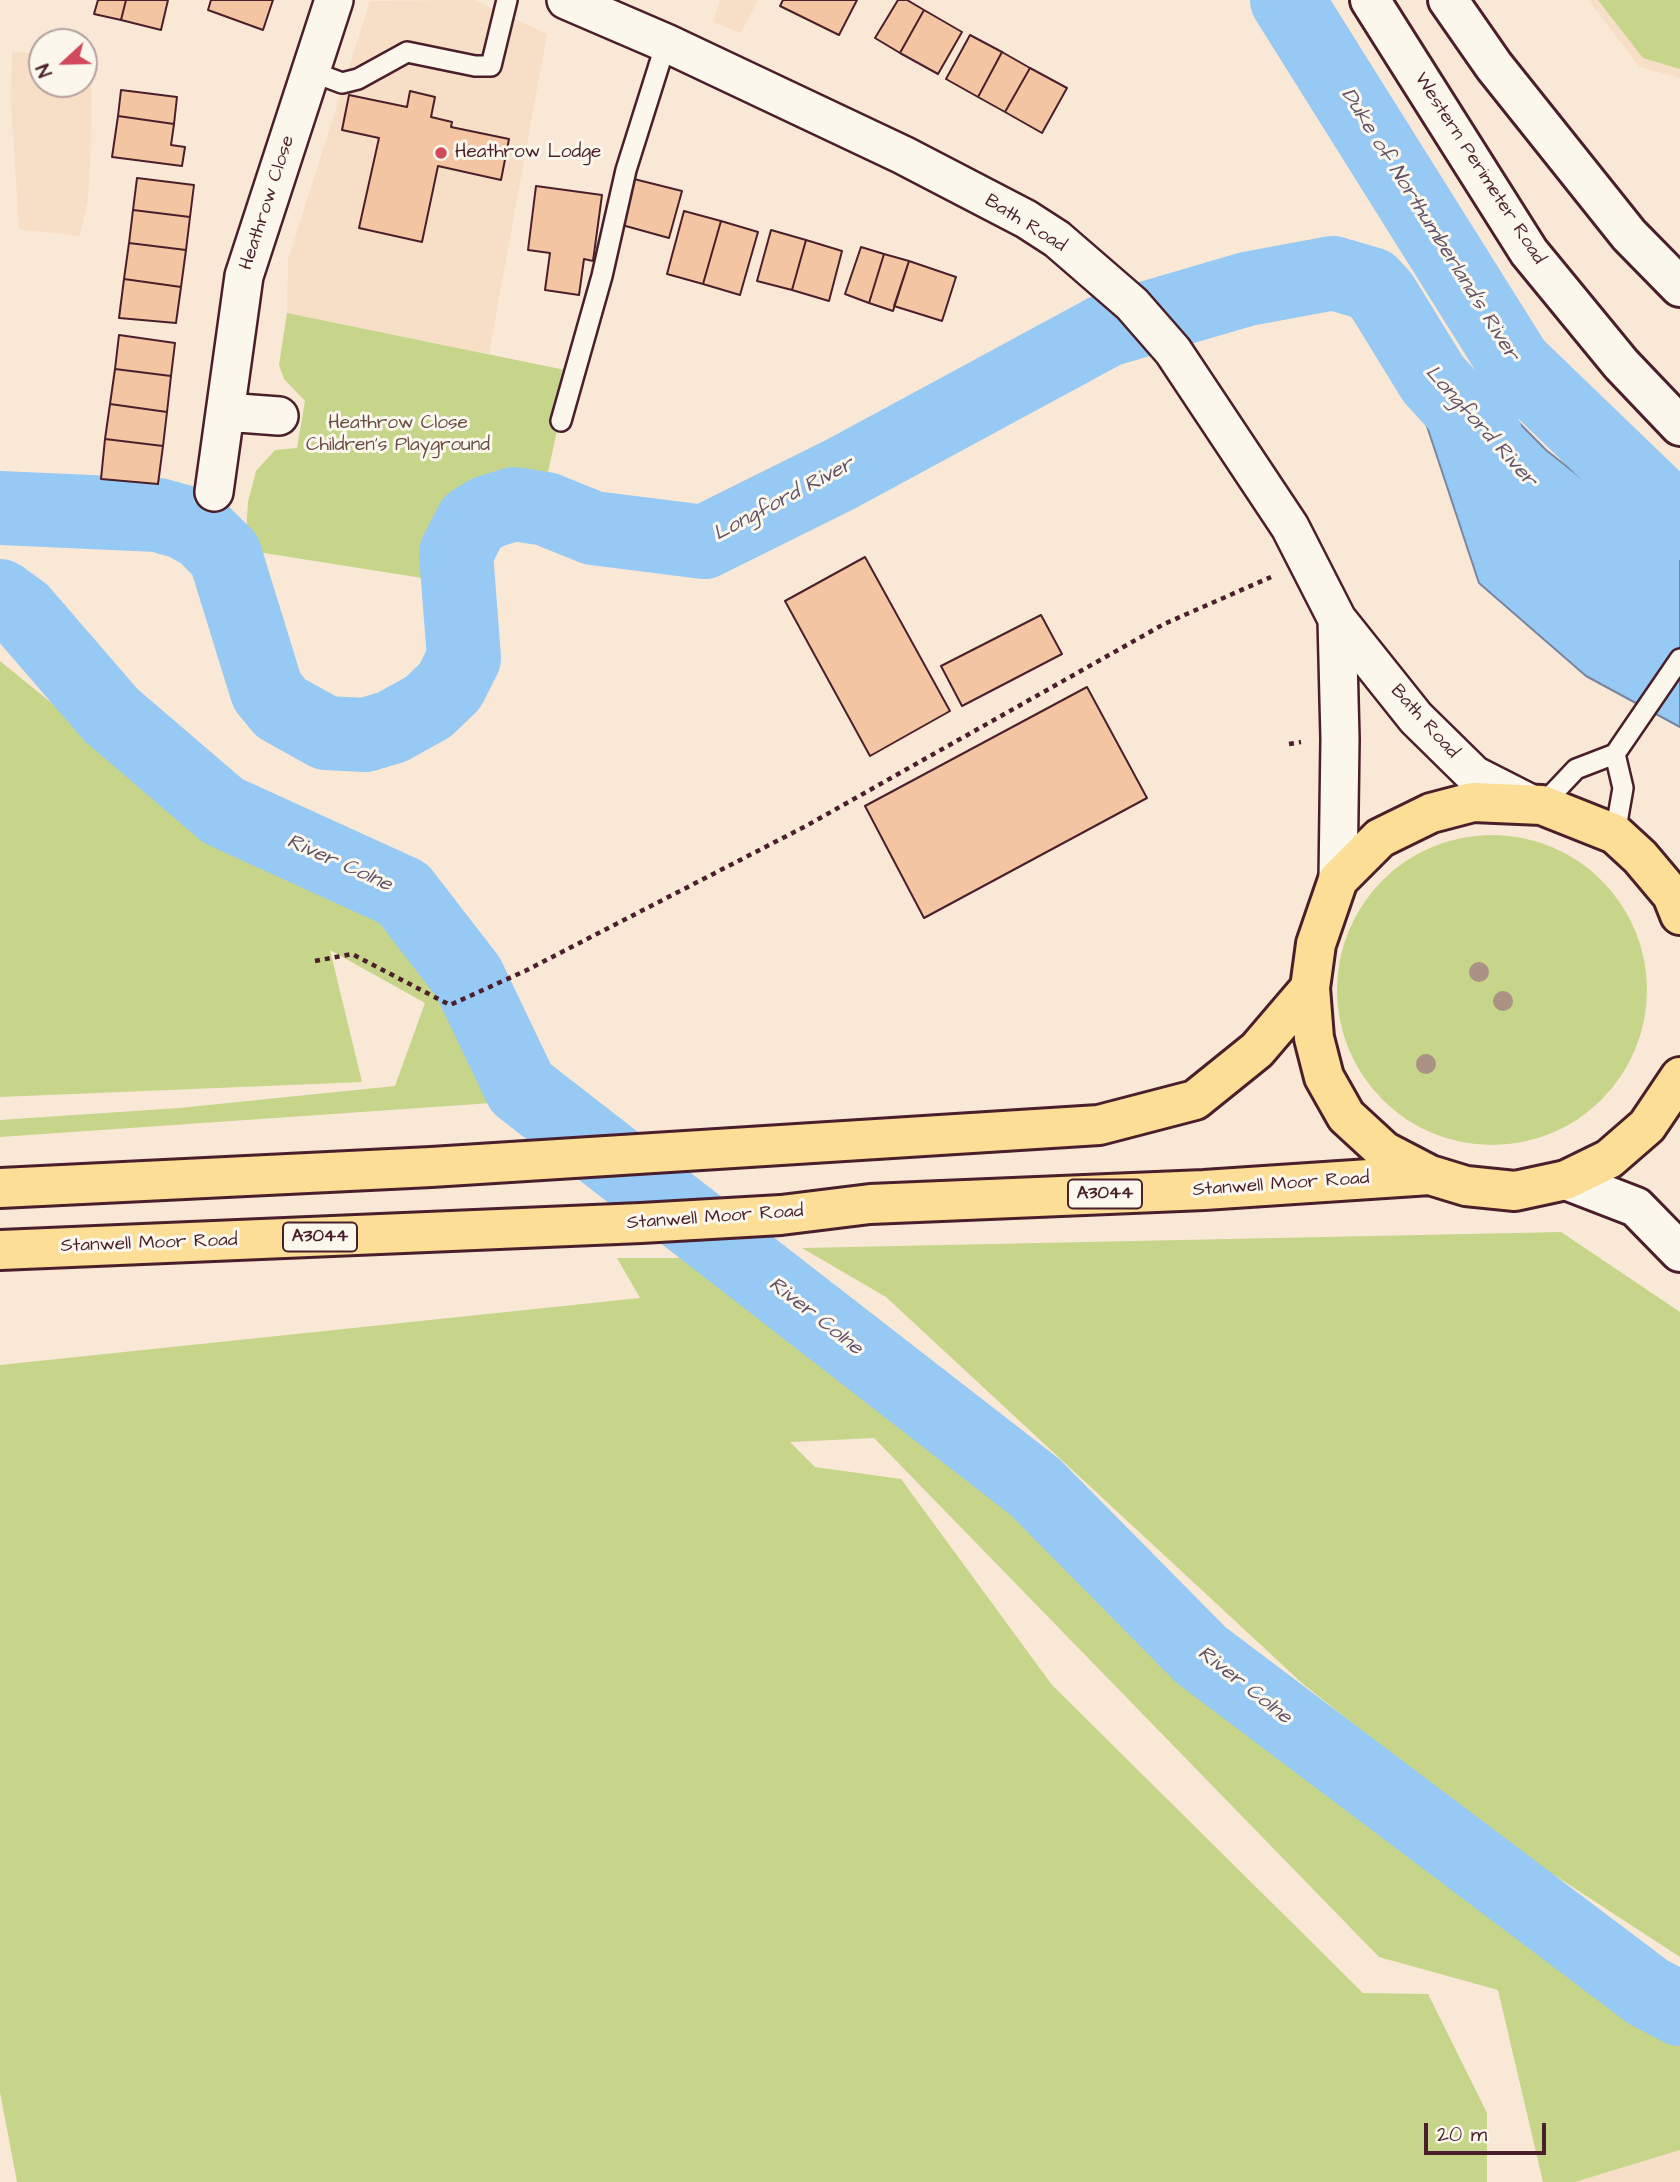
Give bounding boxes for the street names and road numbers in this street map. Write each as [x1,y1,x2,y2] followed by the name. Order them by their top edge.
[1409,69,1549,269] street label: Western Perimeter Road
[236,133,300,273] street label: Heathrow Close
[980,190,1070,258] street label: Bath Road
[1385,680,1463,764] street label: Bath Road
[1192,1167,1370,1203] street label: Stanwell Moor Road
[1068,1180,1142,1209] road number: A3044
[626,1200,804,1236] street label: Stanwell Moor Road
[283,1222,357,1252] road number: A3044
[60,1230,238,1258] street label: Stanwell Moor Road

